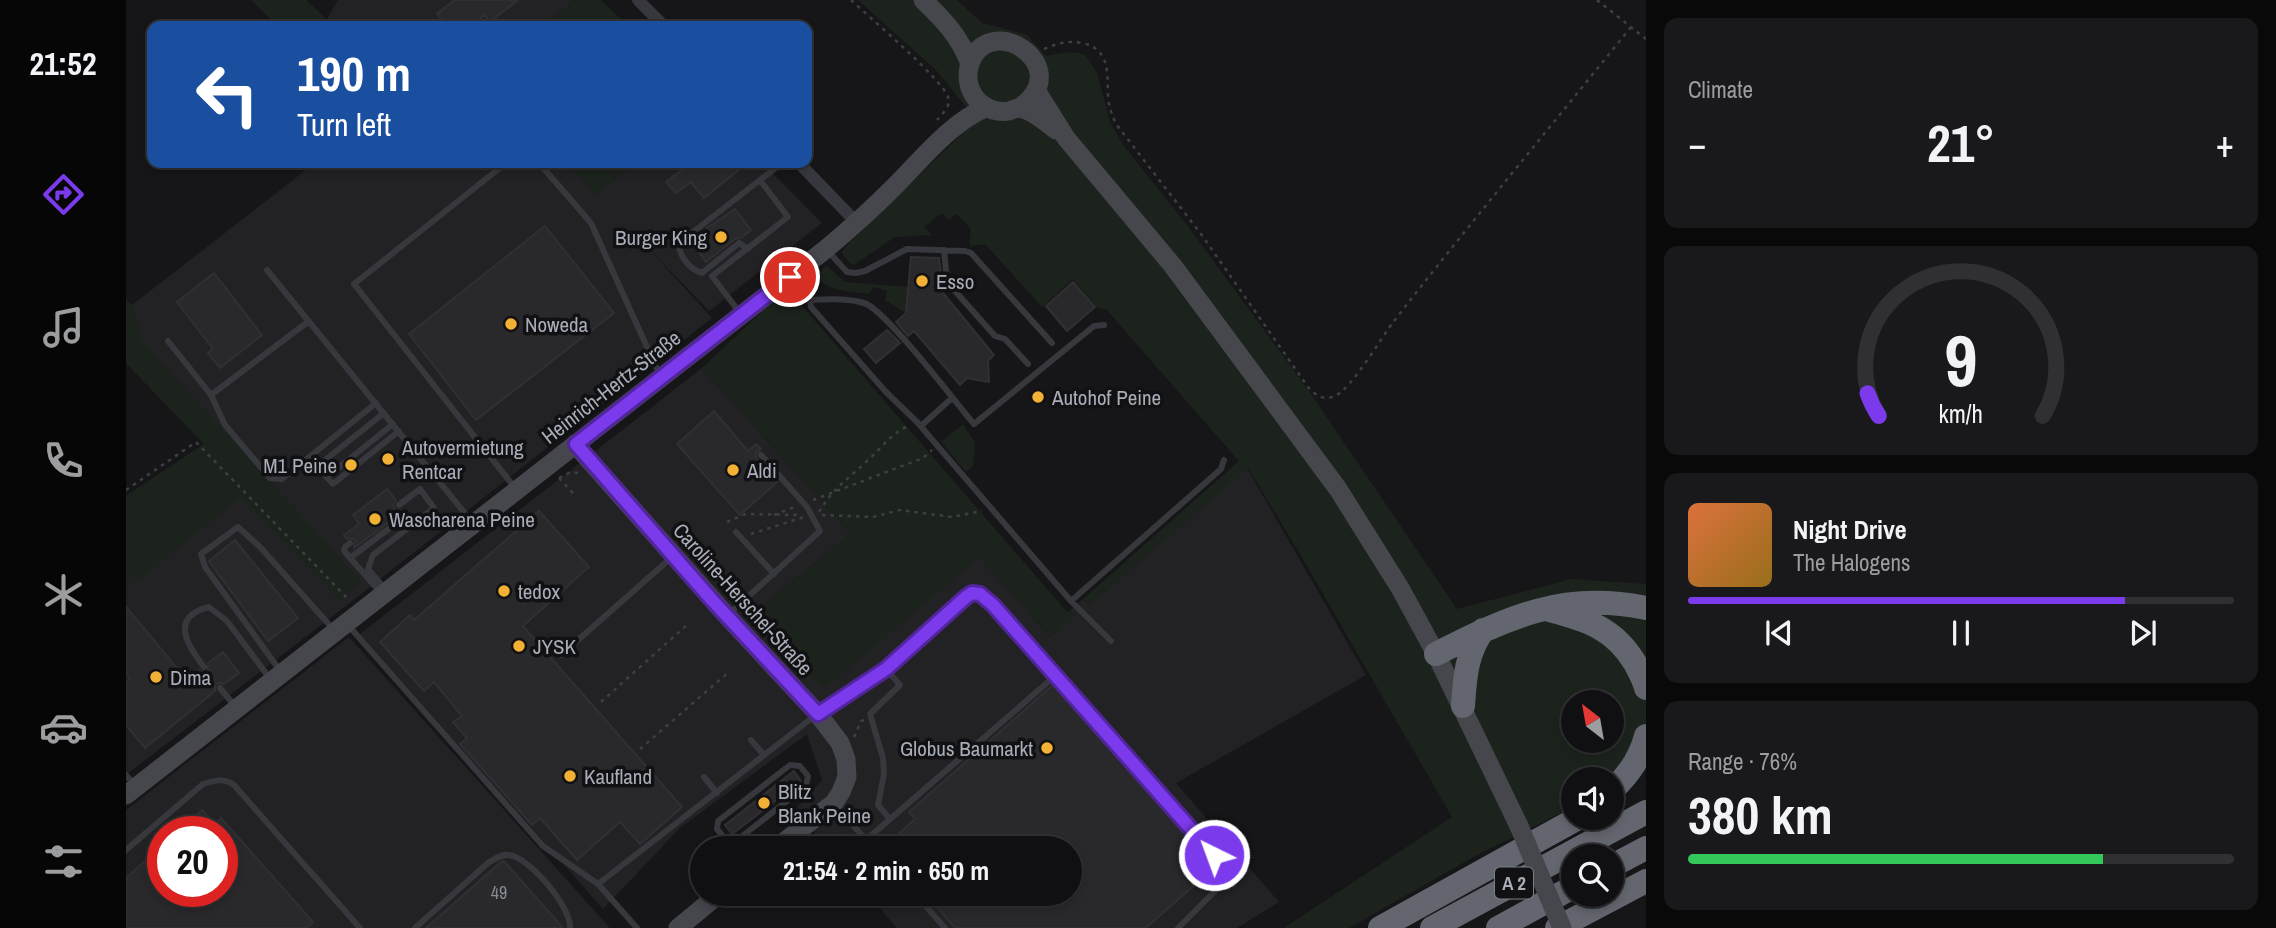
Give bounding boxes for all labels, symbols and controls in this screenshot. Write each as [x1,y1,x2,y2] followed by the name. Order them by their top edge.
[297,40,411,106] text: 190 m
[29,42,97,85] text: 21:52
[182,49,273,140] icon: left
[1688,74,1753,105] text: Climate
[297,103,391,146] text: Turn left
[1927,108,1995,178] text: 21°
[1688,118,1706,169] text: −
[2216,118,2234,169] text: +
[39,170,88,219] icon: directions
[615,223,707,252] place label: Burger King
[713,229,729,245] marker: Burger King
[760,247,820,307] pin
[771,258,809,296] icon: arrive
[936,267,974,296] place label: Esso
[914,273,930,289] marker: Esso
[39,303,88,352] icon: music
[525,310,589,339] place label: Noweda
[1944,312,1978,410] text: 9
[503,316,519,332] marker: Noweda
[535,323,687,451] street label: Heinrich-Hertz-Straße
[1051,383,1161,412] place label: Autohof Peine
[1030,389,1046,405] marker: Autohof Peine
[1939,397,1983,431] text: km/h
[401,433,524,486] place label: Autovermietung Rentcar
[39,436,88,485] icon: phone
[263,451,337,480] place label: M1 Peine
[380,451,396,467] marker: Autovermietung Rentcar
[746,456,777,485] place label: Aldi
[343,457,359,473] marker: M1 Peine
[725,462,741,478] marker: Aldi
[389,505,535,534] place label: Wascharena Peine
[367,511,383,527] marker: Wascharena Peine
[1793,512,1907,547] text: Night Drive
[667,516,819,682] street label: Caroline-Herschel-Straße
[1793,547,1910,578] text: The Halogens
[39,570,88,619] icon: climate
[518,577,561,606] place label: tedox
[496,583,512,599] marker: tedox
[1760,614,1798,652] icon: previous
[1942,614,1980,652] icon: pause
[2124,614,2162,652] icon: next
[533,632,577,661] place label: JYSK
[511,638,527,654] marker: JYSK
[170,663,212,692] place label: Dima
[148,669,164,685] marker: Dima
[1561,690,1624,752] north arrow
[1561,690,1624,907] map controls
[39,703,88,752] icon: car
[900,734,1033,763] place label: Globus Baumarkt
[1039,740,1055,756] marker: Globus Baumarkt
[1688,746,1797,777] text: Range · 76%
[584,762,652,791] place label: Kaufland
[1561,767,1624,830] button: sound
[562,768,578,784] marker: Kaufland
[778,777,871,830] place label: Blitz Blank Peine
[1688,780,1833,850] text: 380 km
[756,795,772,811] marker: Blitz Blank Peine
[147,816,238,907] speed limit sign: 20
[1177,818,1251,892] position arrow
[39,837,88,886] icon: filters
[1561,844,1624,907] button: search
[783,853,989,888] text: 21:54 · 2 min · 650 m
[1495,868,1533,898] road number: A 2
[491,880,507,905] house number: 49

